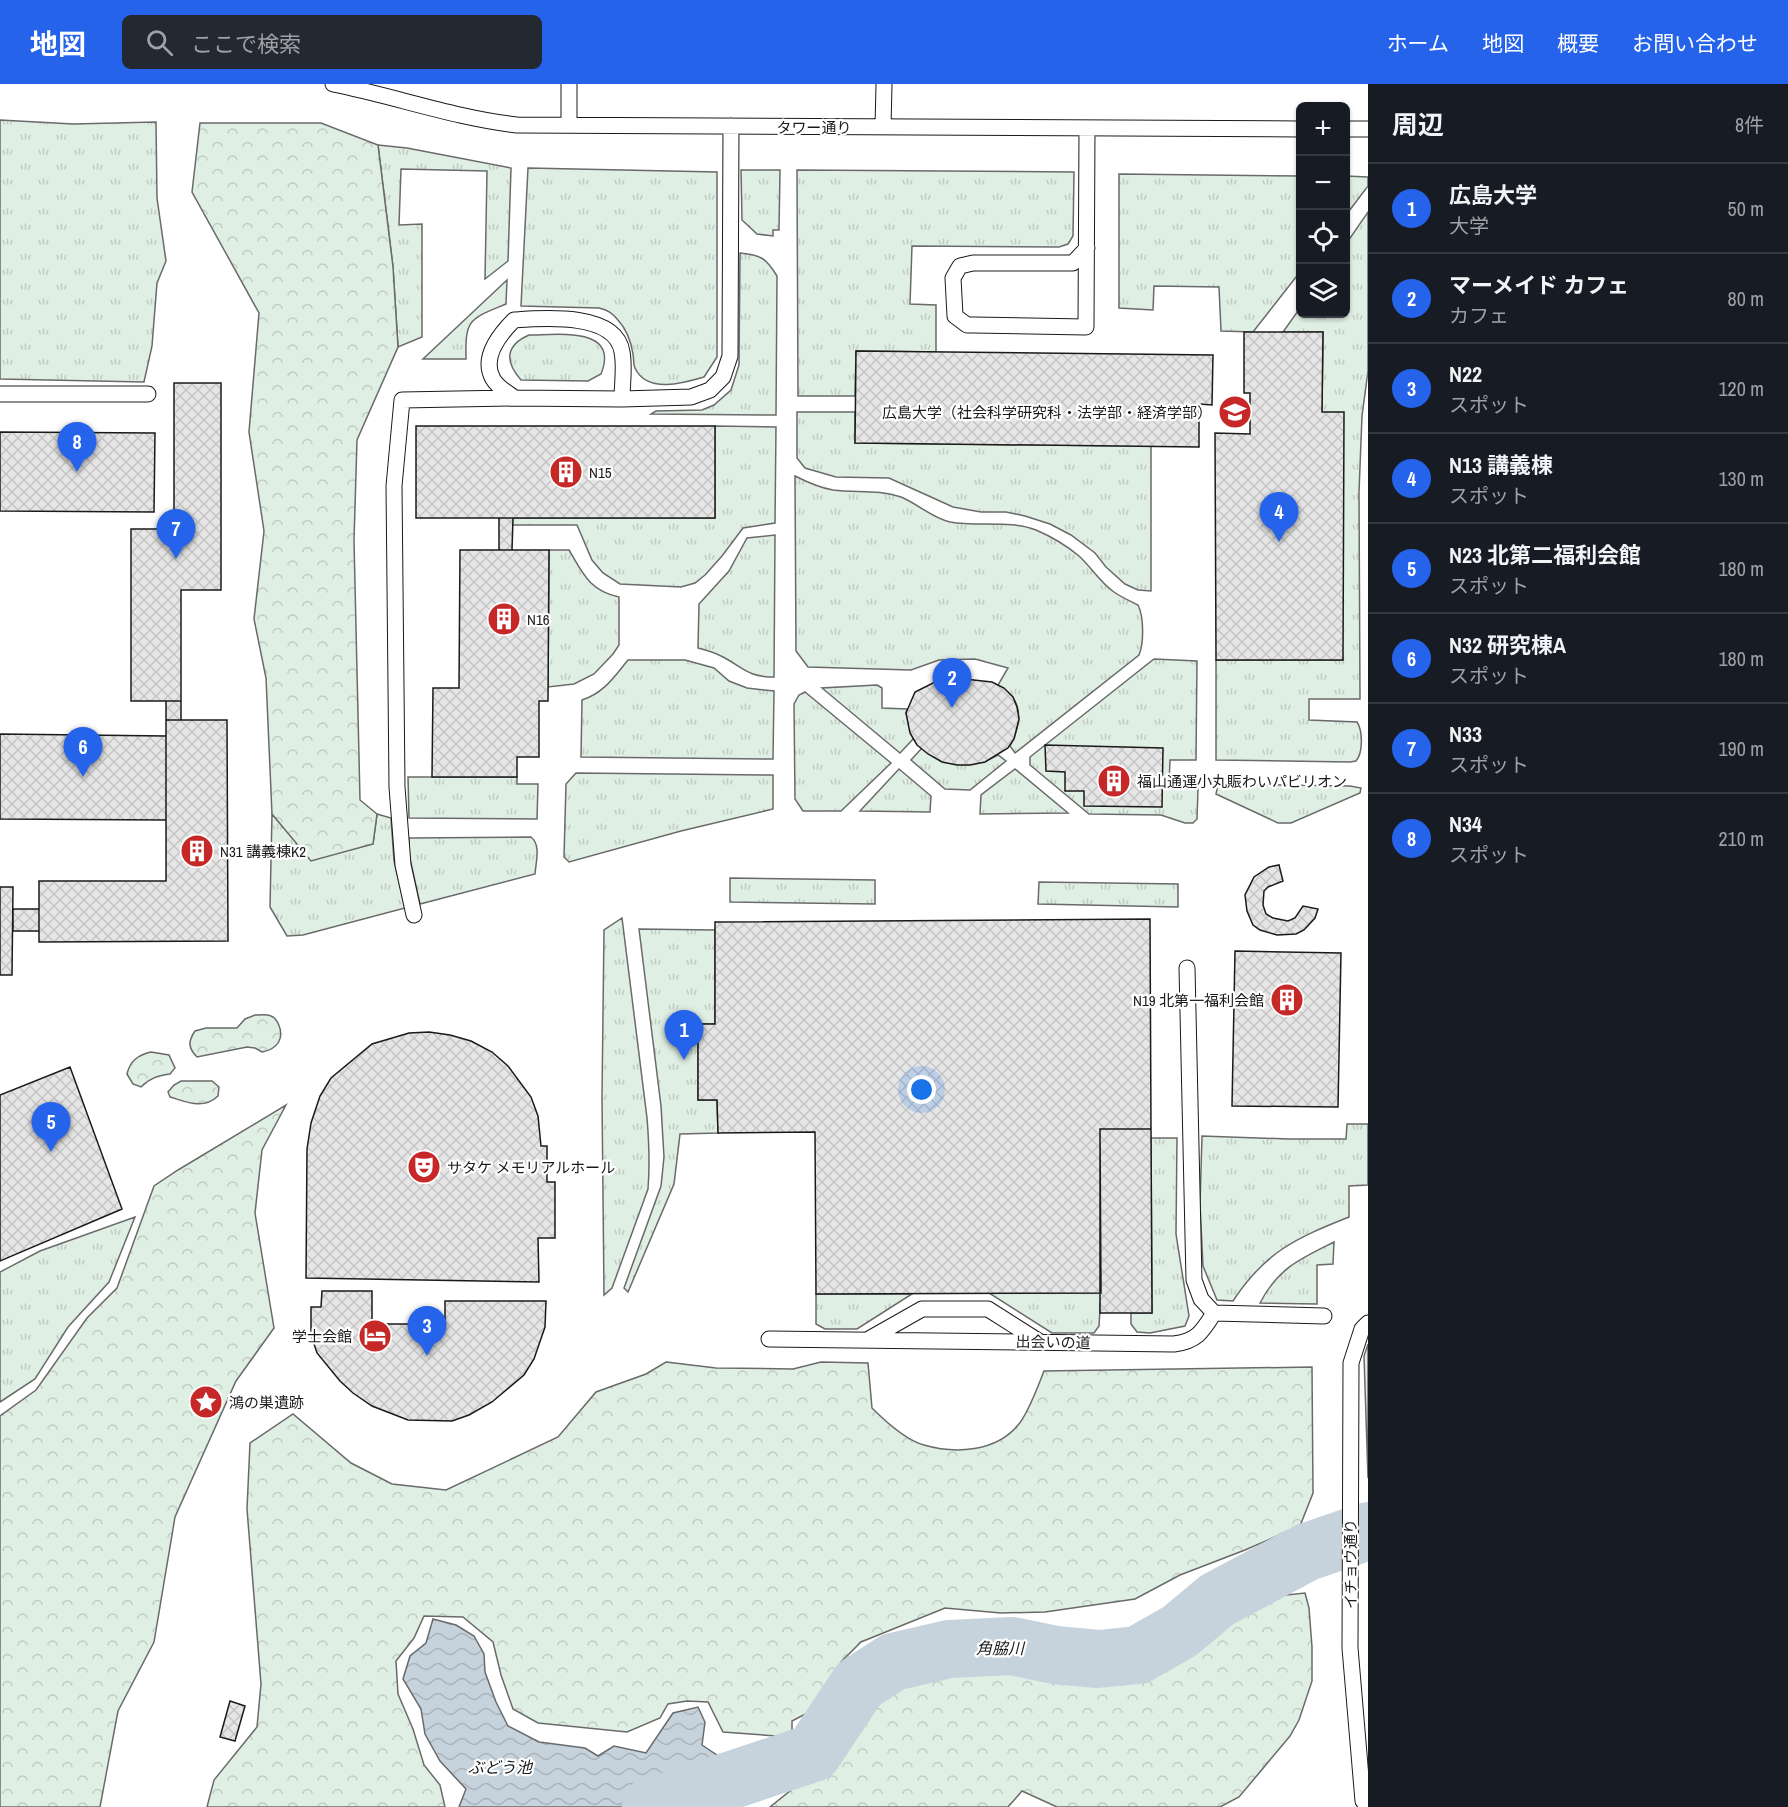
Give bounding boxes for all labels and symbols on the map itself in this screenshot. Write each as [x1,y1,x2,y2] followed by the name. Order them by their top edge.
[776,117,852,138] street label: タワー通り
[1217,394,1253,430] school or university icon: 広島大学（社会科学研究科・法学部・経済学部）
[882,402,1212,423] place label: 広島大学（社会科学研究科・法学部・経済学部）
[58,422,97,472] pin: 8
[548,454,584,490] building icon: N15
[589,462,612,483] place label: N15
[1260,492,1298,542] pin: 4
[156,510,195,559] pin: 7
[486,601,522,637] building icon: N16
[527,609,550,630] place label: N16
[932,658,972,708] pin: 2
[64,728,103,777] pin: 6
[1096,763,1132,799] building icon: 福山通運小丸賑わいパビリオン
[1137,771,1347,792] place label: 福山通運小丸賑わいパビリオン
[179,833,215,869] building icon: N31 講義棟K2
[220,841,306,862] place label: N31 講義棟K2
[1269,982,1305,1018] building icon: N19 北第一福利会館
[1133,990,1264,1011] place label: N19 北第一福利会館
[664,1010,704,1060] pin: 1
[907,1075,936,1104] your location
[32,1102,70,1152] pin: 5
[406,1149,442,1185] theatre icon: サタケ メモリアルホール
[447,1157,615,1178] place label: サタケ メモリアルホール
[408,1306,446,1356] pin: 3
[357,1318,393,1354] hotel icon: 学士会館
[292,1326,352,1347] place label: 学士会館
[1015,1331,1091,1353] street label: 出会いの道
[188,1384,224,1420] place icon: 鴻の巣遺跡
[229,1392,304,1413] place label: 鴻の巣遺跡
[1340,1519,1361,1609] street label: イチョウ通り
[976,1637,1026,1659] water label: 角脇川
[468,1756,534,1778] water label: ぶどう池

